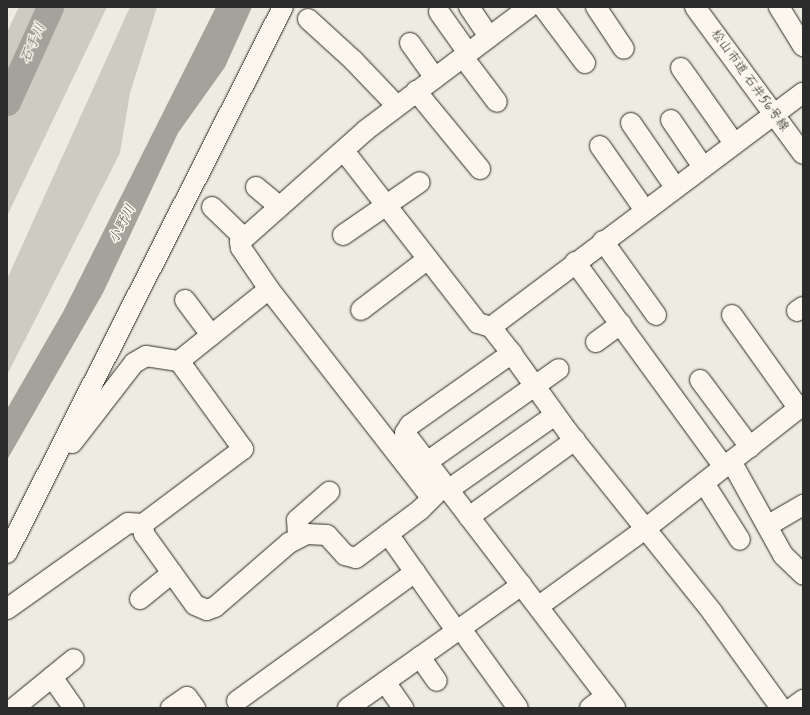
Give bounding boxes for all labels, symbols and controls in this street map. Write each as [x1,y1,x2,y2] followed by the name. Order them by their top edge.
[17,20,49,66] water label: 石手川
[707,27,791,135] street label: 松山市道 石井56号線
[105,201,139,247] water label: 小野川

